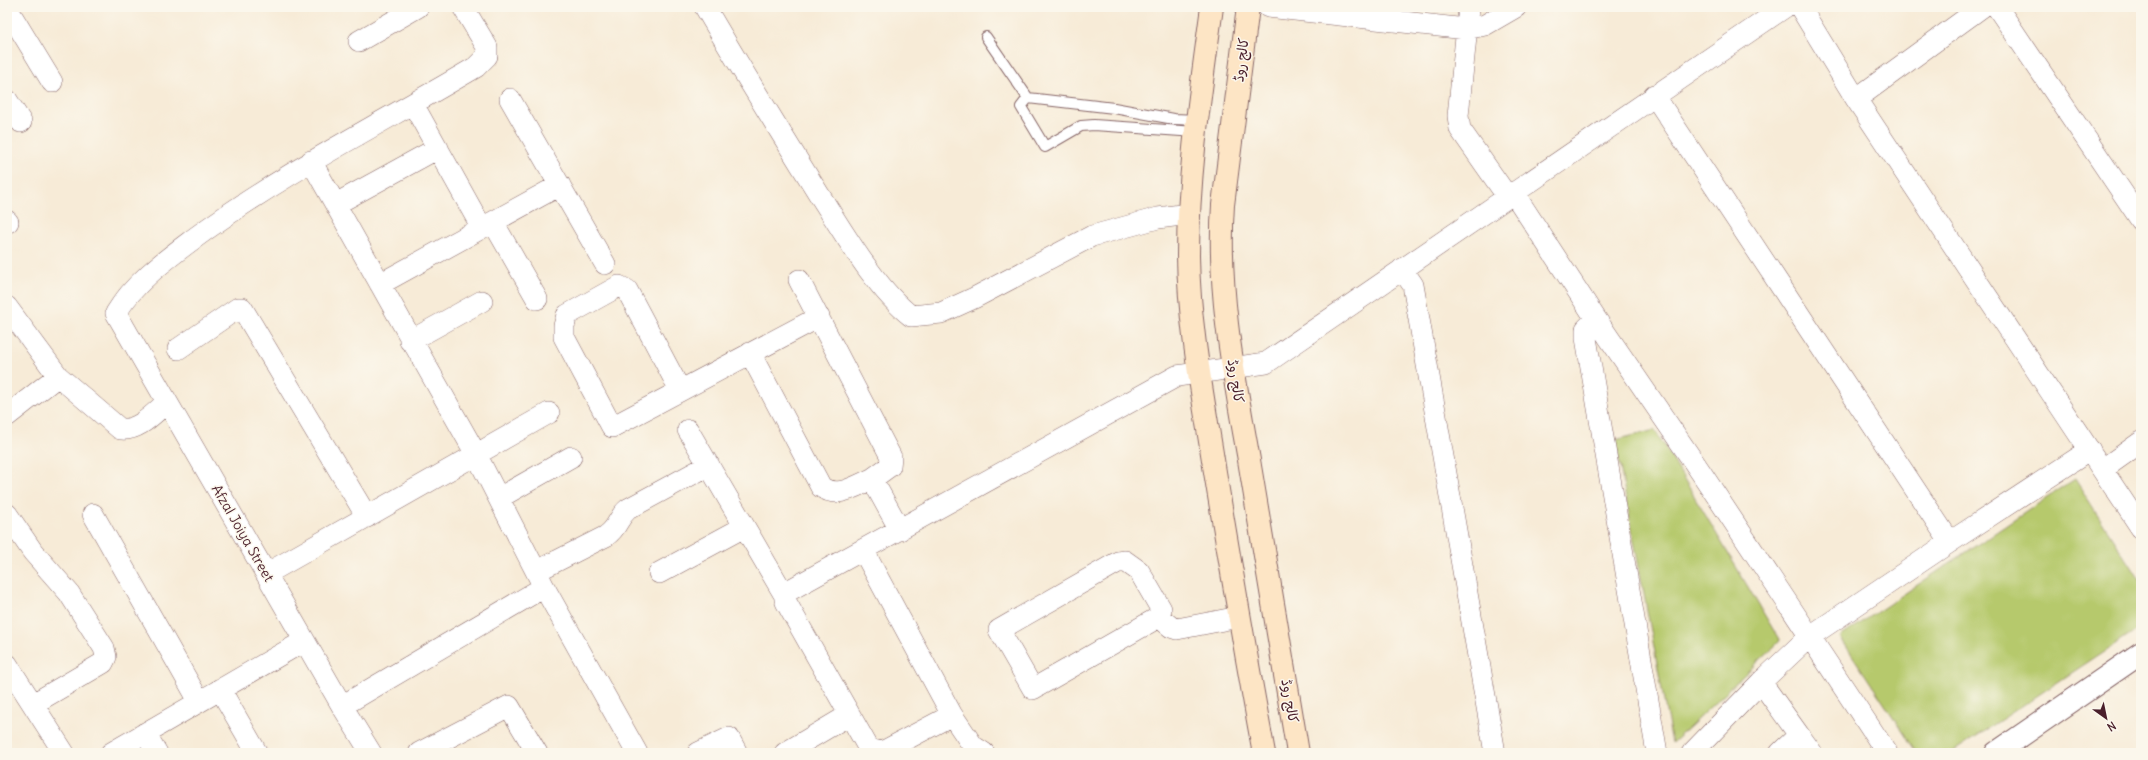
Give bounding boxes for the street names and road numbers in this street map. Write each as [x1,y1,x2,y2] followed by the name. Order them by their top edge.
[1229,37,1254,83] street label: کالج روڈ
[1223,358,1248,404] street label: کالج روڈ
[208,481,278,585] street label: Afzal Joiya Street
[1276,678,1303,725] street label: کالج روڈ

